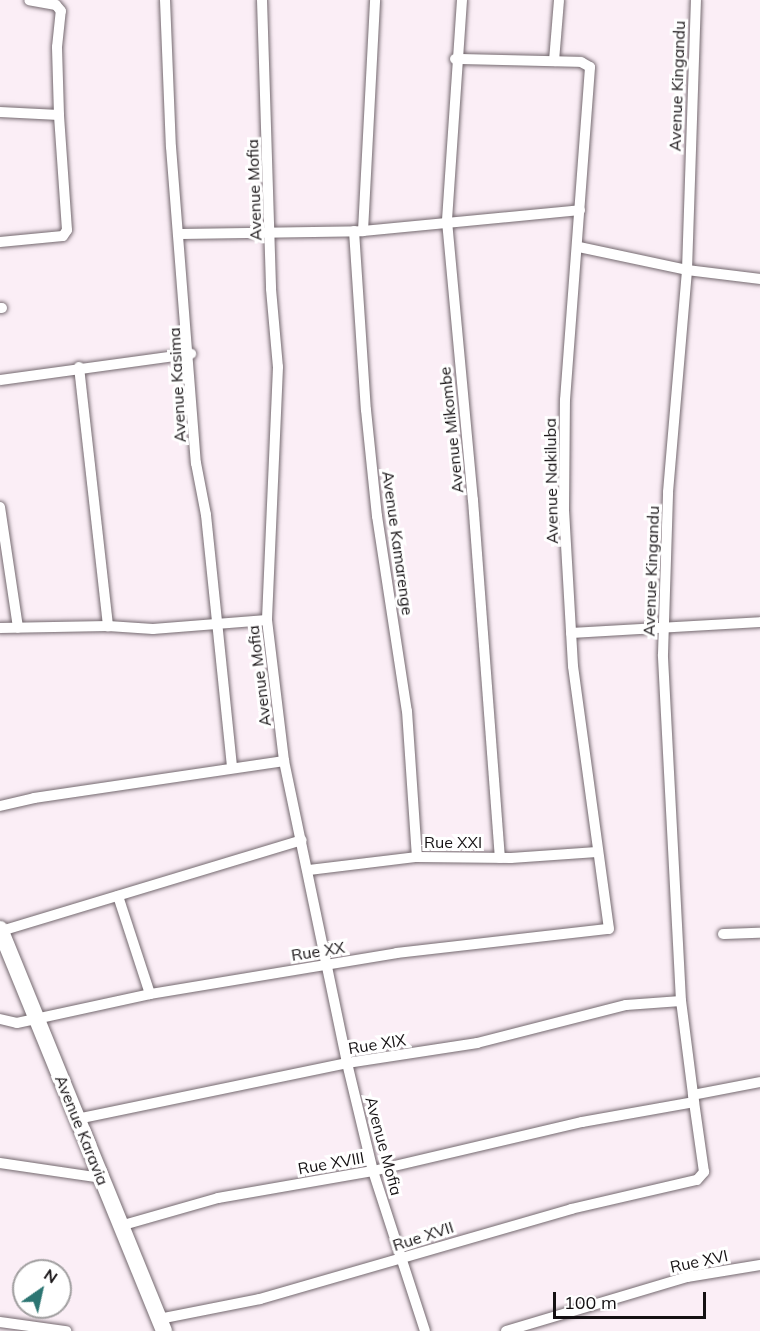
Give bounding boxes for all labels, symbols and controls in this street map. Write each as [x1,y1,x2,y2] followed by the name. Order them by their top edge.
[665,20,689,152] street label: Avenue Kingandu
[243,139,265,241] street label: Avenue Mofia
[164,327,190,443] street label: Avenue Kasima
[435,366,467,494] street label: Avenue Mikombe
[540,418,562,544] street label: Avenue Nakiluba
[378,470,418,616] street label: Avenue Kamarenge
[639,505,663,637] street label: Avenue Kingandu
[243,624,275,728] street label: Avenue Mofia
[424,832,482,852] street label: Rue XXI
[290,937,346,965] street label: Rue XX
[347,1030,407,1058] street label: Rue XIX
[51,1072,113,1188] street label: Avenue Karavia
[362,1095,406,1197] street label: Avenue Mofia
[296,1148,366,1178] street label: Rue XVIII
[390,1217,456,1255] street label: Rue XVII
[668,1246,730,1276] street label: Rue XVI
[12,1259,72,1319] north arrow
[40,1264,62,1287] text: N
[556,1280,709,1318] scale bar
[564,1291,617,1314] text: 100 m

